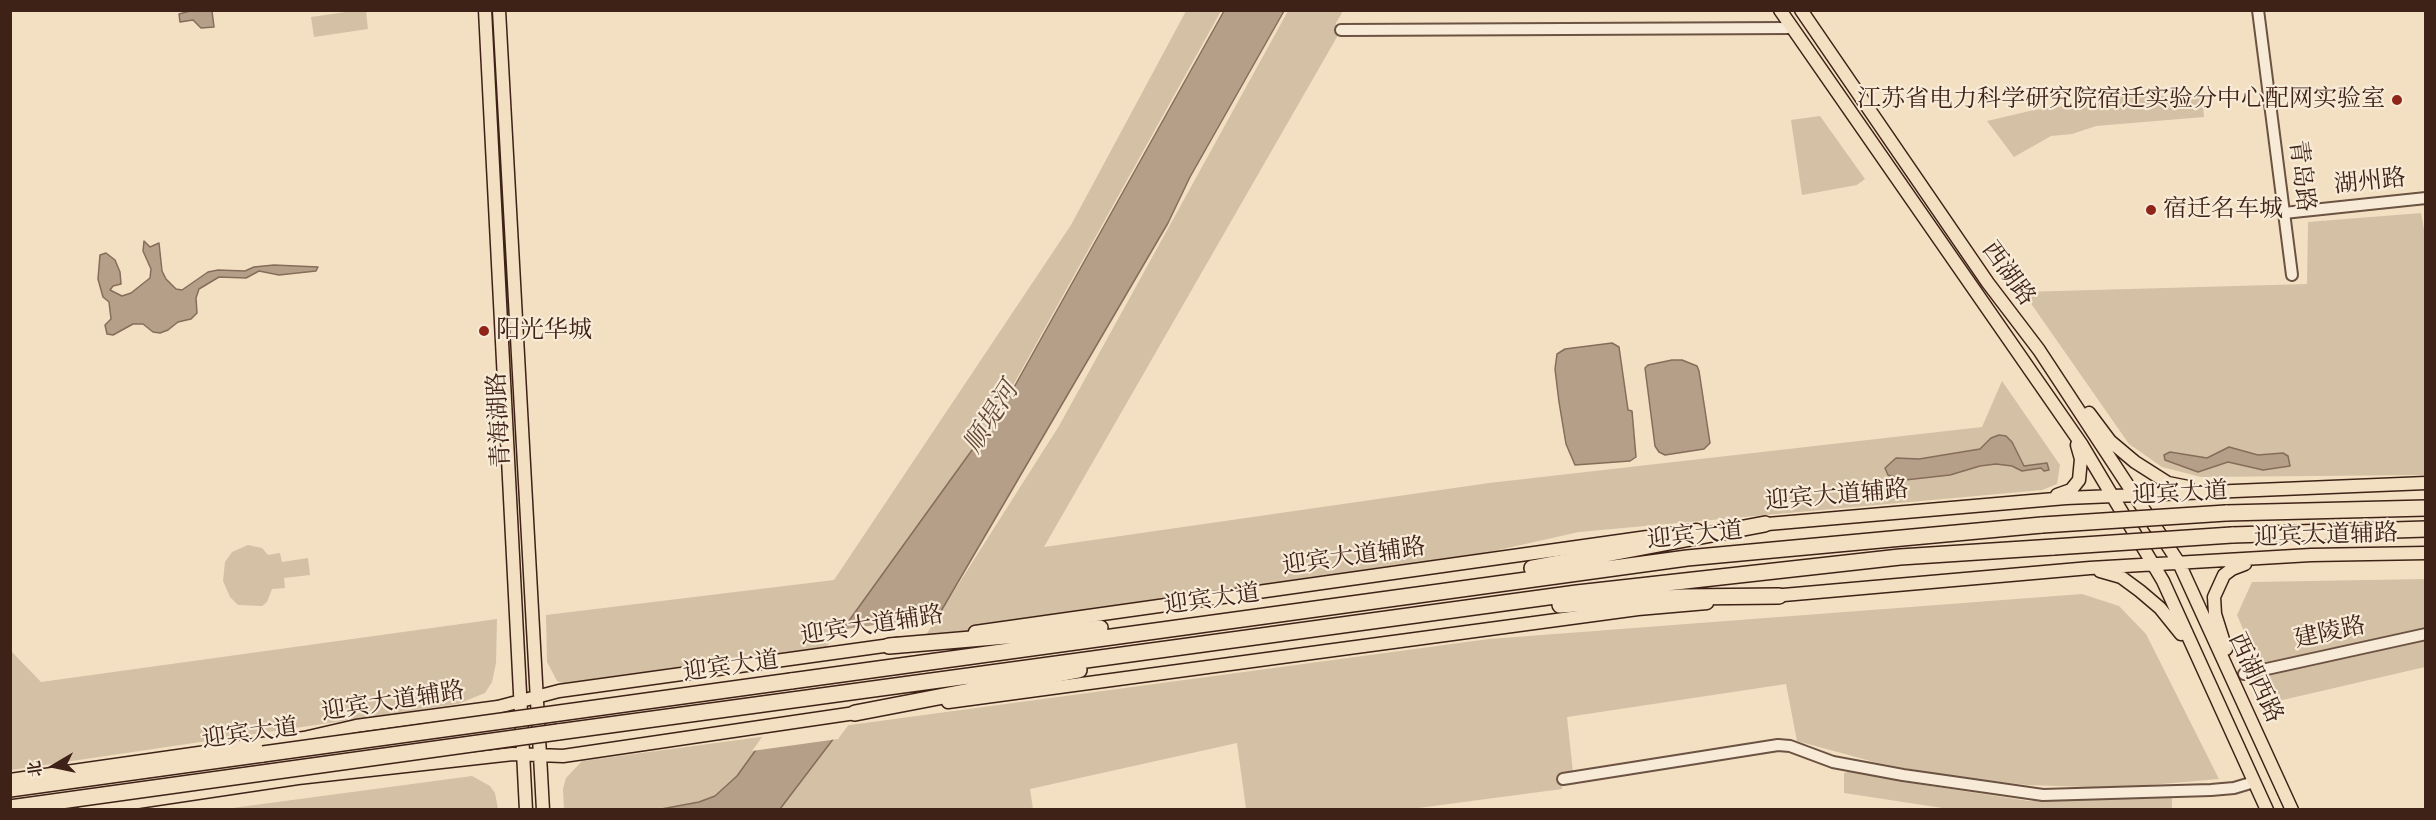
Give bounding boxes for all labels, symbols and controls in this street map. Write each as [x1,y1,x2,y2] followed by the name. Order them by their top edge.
[1857,86,2385,114] place label: 江苏省电力科学研究院宿迁实验分中心配网实验室
[2390,93,2404,107] marker: 江苏省电力科学研究院宿迁实验分中心配网实验室
[2282,139,2320,213] street label: 青岛路
[2333,164,2407,200] street label: 湖州路
[2163,196,2283,224] place label: 宿迁名车城
[2144,203,2158,217] marker: 宿迁名车城
[1975,236,2041,312] street label: 西湖路
[496,317,592,345] place label: 阳光华城
[477,324,491,338] marker: 阳光华城
[483,371,517,469] street label: 青海湖路
[958,377,1026,459] water label: 顺堤河
[1764,475,1910,517] street label: 迎宾大道辅路
[2131,477,2229,511] street label: 迎宾大道
[1646,517,1744,555] street label: 迎宾大道
[2254,519,2398,553] street label: 迎宾大道辅路
[1281,533,1427,581] street label: 迎宾大道辅路
[1162,579,1262,621] street label: 迎宾大道
[799,601,945,651] street label: 迎宾大道辅路
[2292,611,2368,655] street label: 建陵路
[2222,628,2288,728] street label: 西湖西路
[681,646,781,688] street label: 迎宾大道
[320,677,466,727] street label: 迎宾大道辅路
[200,713,300,755] street label: 迎宾大道
[24,736,84,796] north arrow
[27,760,45,778] text: 北

